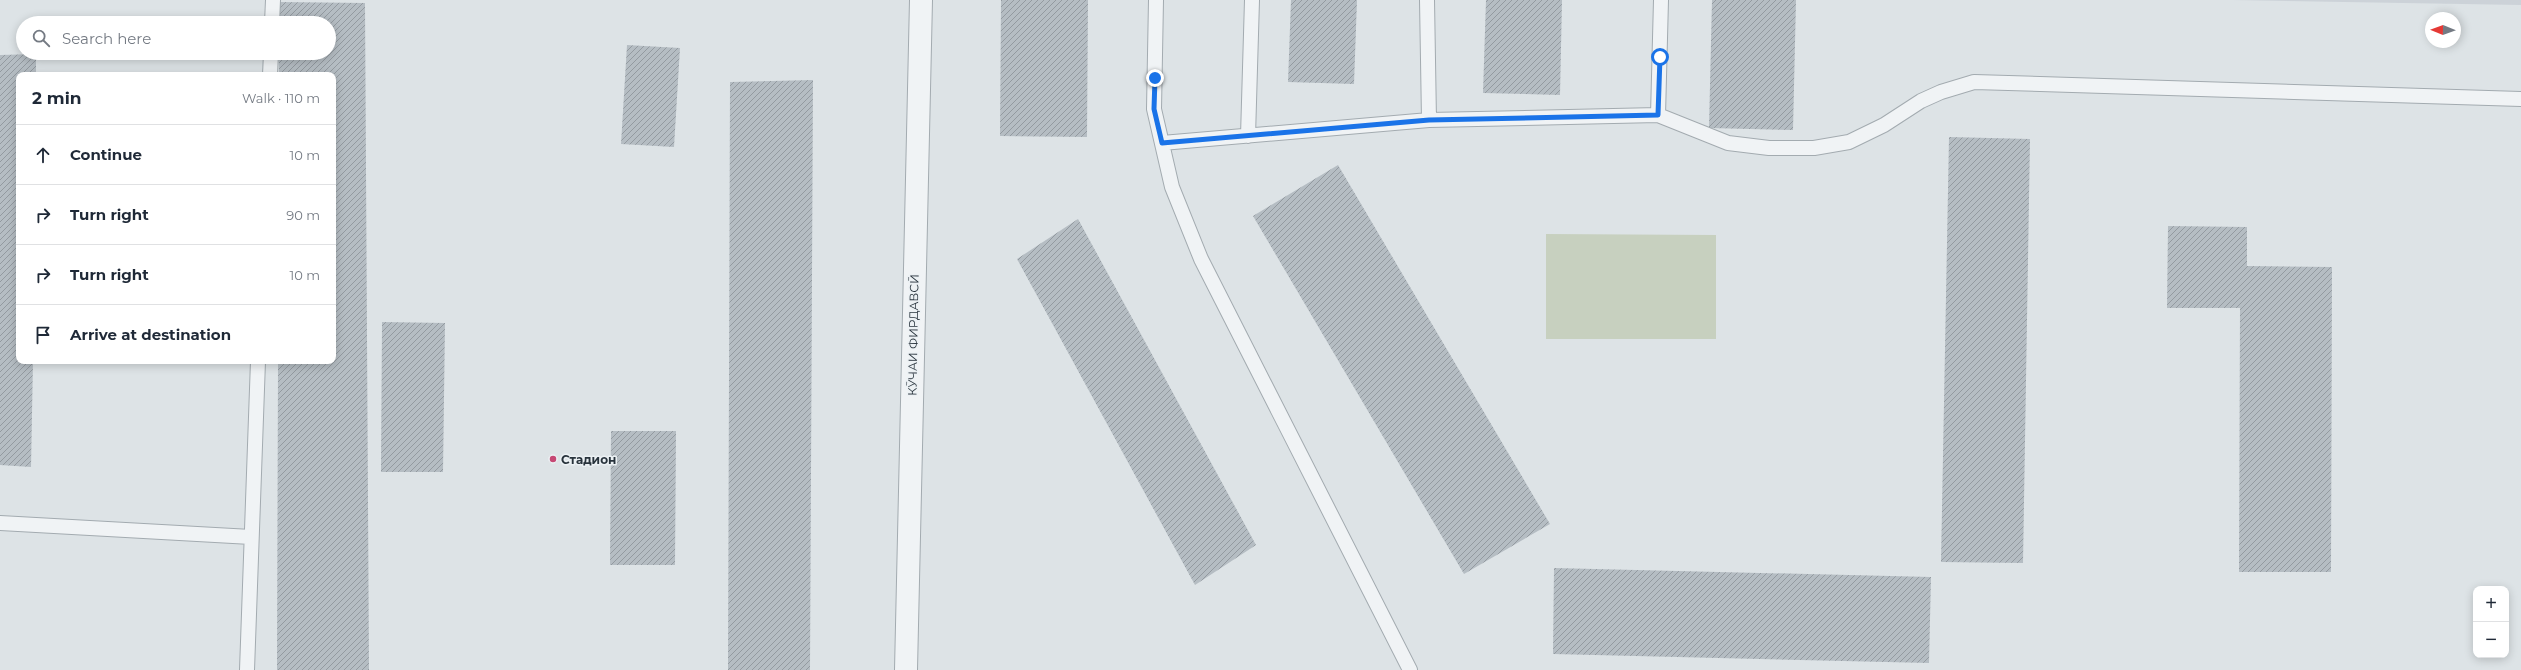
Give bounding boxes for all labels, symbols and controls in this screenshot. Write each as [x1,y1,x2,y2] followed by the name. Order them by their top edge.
[2425,12,2461,48] north arrow
[16,16,336,60] search box
[30,27,52,49] icon: search
[62,29,151,48] text: Search here
[1651,48,1669,66] route start
[1146,69,1164,87] route end
[32,88,82,108] text: 2 min
[242,90,320,106] text: Walk · 110 m
[32,144,54,166] icon: ahead
[70,145,142,164] text: Continue
[290,147,320,163] text: 10 m
[32,204,54,226] icon: right
[70,205,149,224] text: Turn right
[286,207,320,223] text: 90 m
[32,264,54,286] icon: right
[70,265,149,284] text: Turn right
[290,267,320,283] text: 10 m
[904,274,922,396] street label: КӮЧАИ ФИРДАВСӢ
[32,324,54,346] icon: arrive
[70,325,231,344] text: Arrive at destination
[561,452,616,467] place label: Стадион
[548,454,558,464] marker: Стадион
[2473,586,2509,658] map controls
[2473,586,2509,622] button: +
[2473,622,2509,658] button: −

